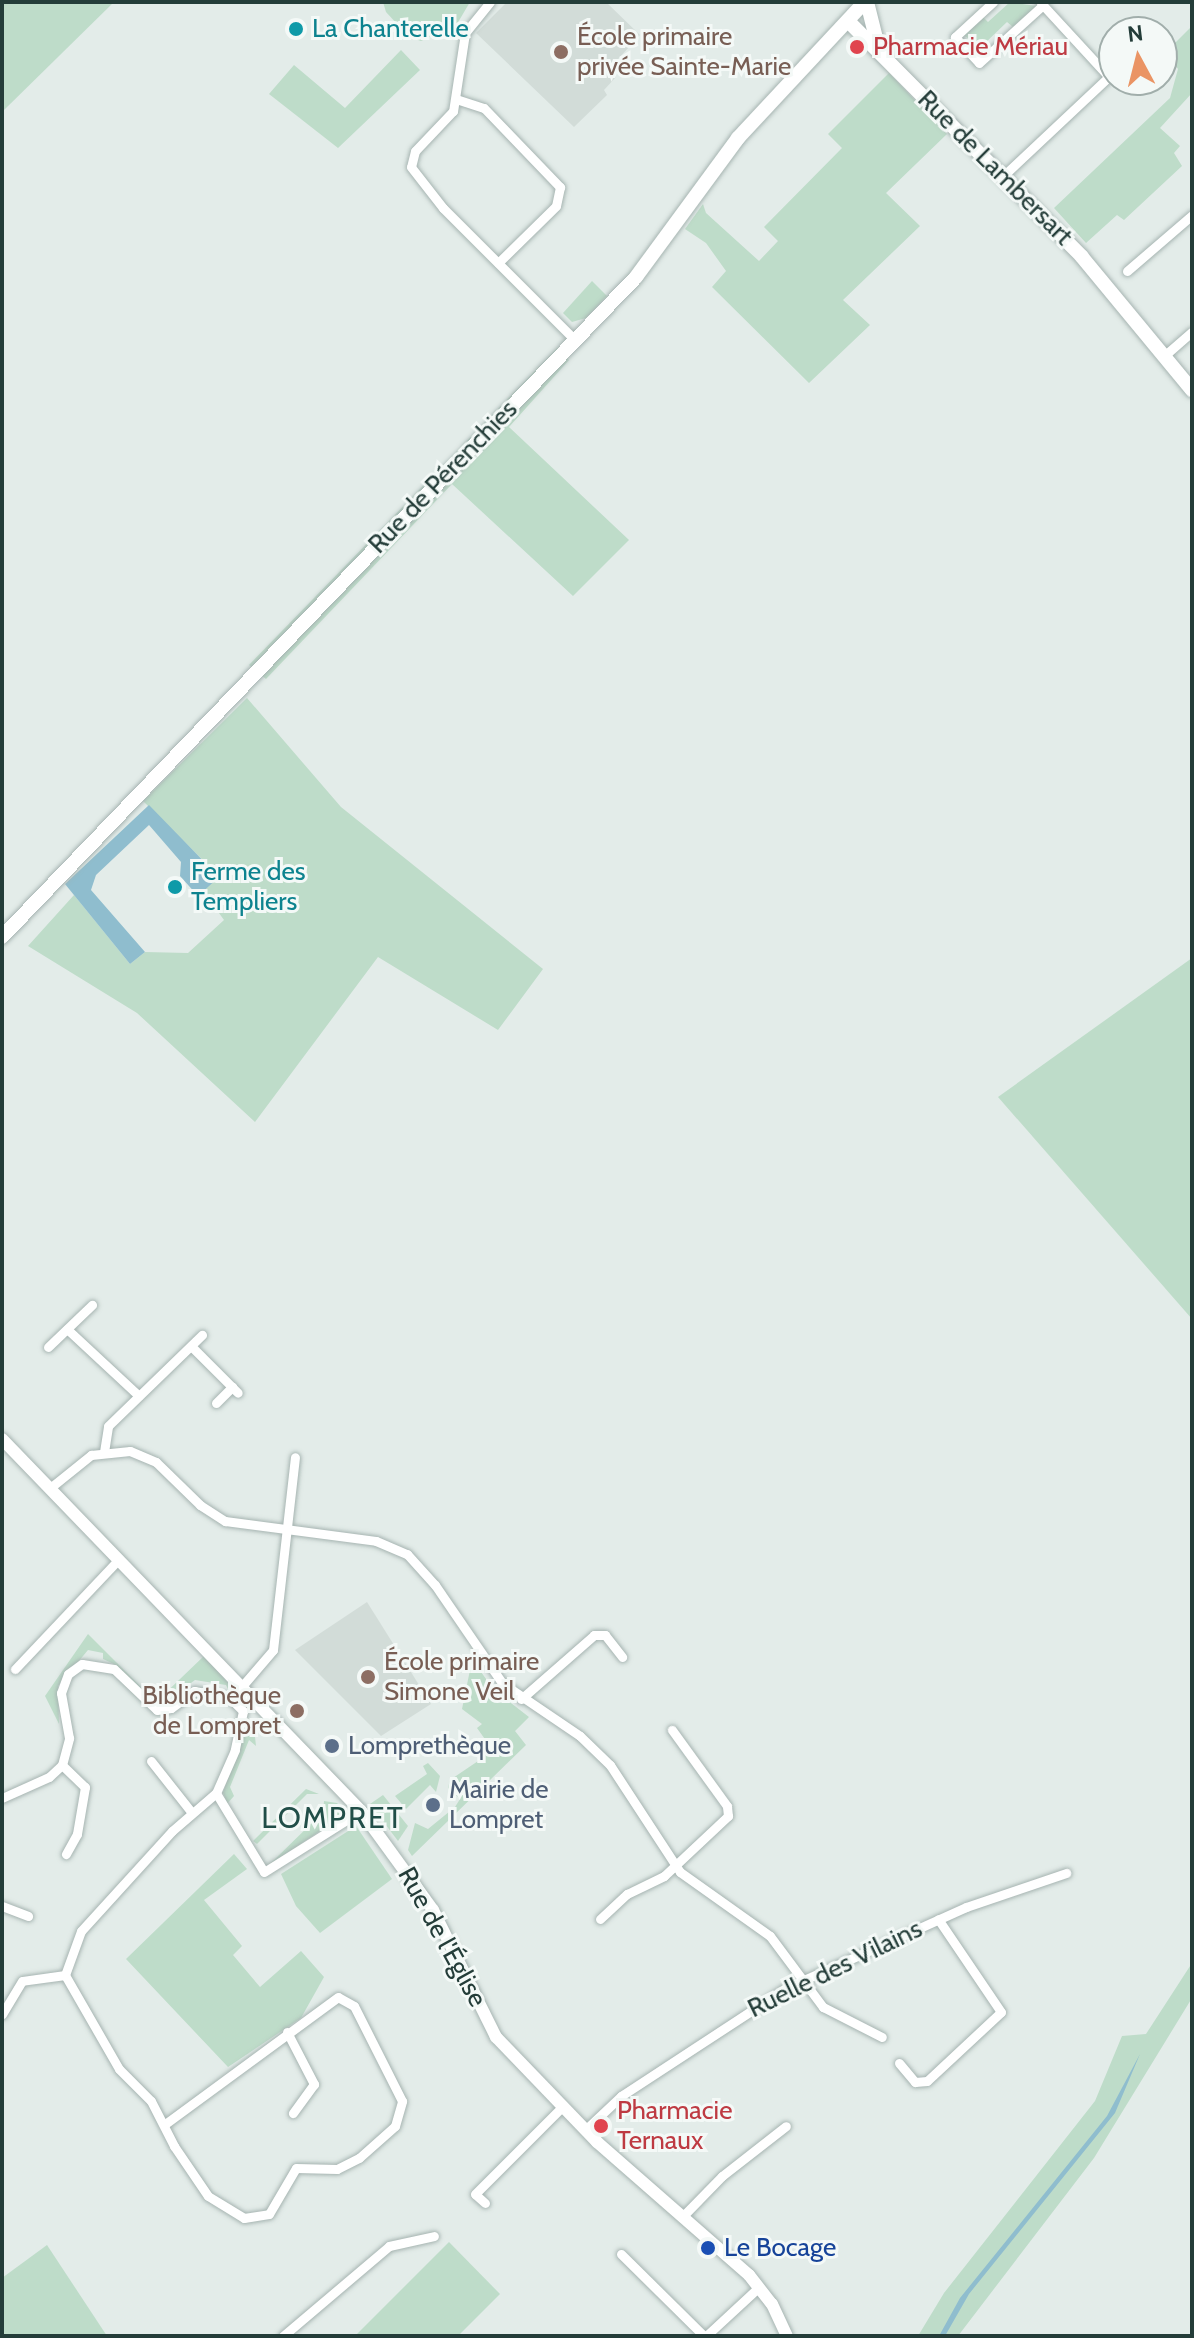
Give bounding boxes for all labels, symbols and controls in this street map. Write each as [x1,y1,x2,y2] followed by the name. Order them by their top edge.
[312,13,469,45] place label: La Chanterelle
[1098,16,1178,96] north arrow
[1126,19,1145,48] text: N
[287,20,305,38] marker: La Chanterelle
[577,21,791,82] place label: École primaire privée Sainte-Marie
[873,31,1068,63] place label: Pharmacie Mériau
[848,38,866,56] marker: Pharmacie Mériau
[552,43,570,61] marker: École primaire privée Sainte-Marie
[911,84,1079,252] street label: Rue de Lambersart
[362,394,524,560] street label: Rue de Pérenchies
[191,856,305,918] place label: Ferme des Templiers
[166,878,184,896] marker: Ferme des Templiers
[384,1646,539,1708] place label: École primaire Simone Veil
[359,1668,377,1686] marker: École primaire Simone Veil
[142,1680,281,1742] place label: Bibliothèque de Lompret
[288,1702,306,1720] marker: Bibliothèque de Lompret
[348,1730,511,1762] place label: Lomprethèque
[323,1737,341,1755] marker: Lomprethèque
[449,1774,549,1836] place label: Mairie de Lompret
[424,1796,442,1814] marker: Mairie de Lompret
[261,1800,405,1836] district label: LOMPRET
[391,1862,493,2012] street label: Rue de l'Église
[743,1913,927,2025] street label: Ruelle des Vilains
[617,2095,732,2156] place label: Pharmacie Ternaux
[592,2117,610,2135] marker: Pharmacie Ternaux
[724,2232,836,2264] place label: Le Bocage
[699,2239,717,2257] marker: Le Bocage

